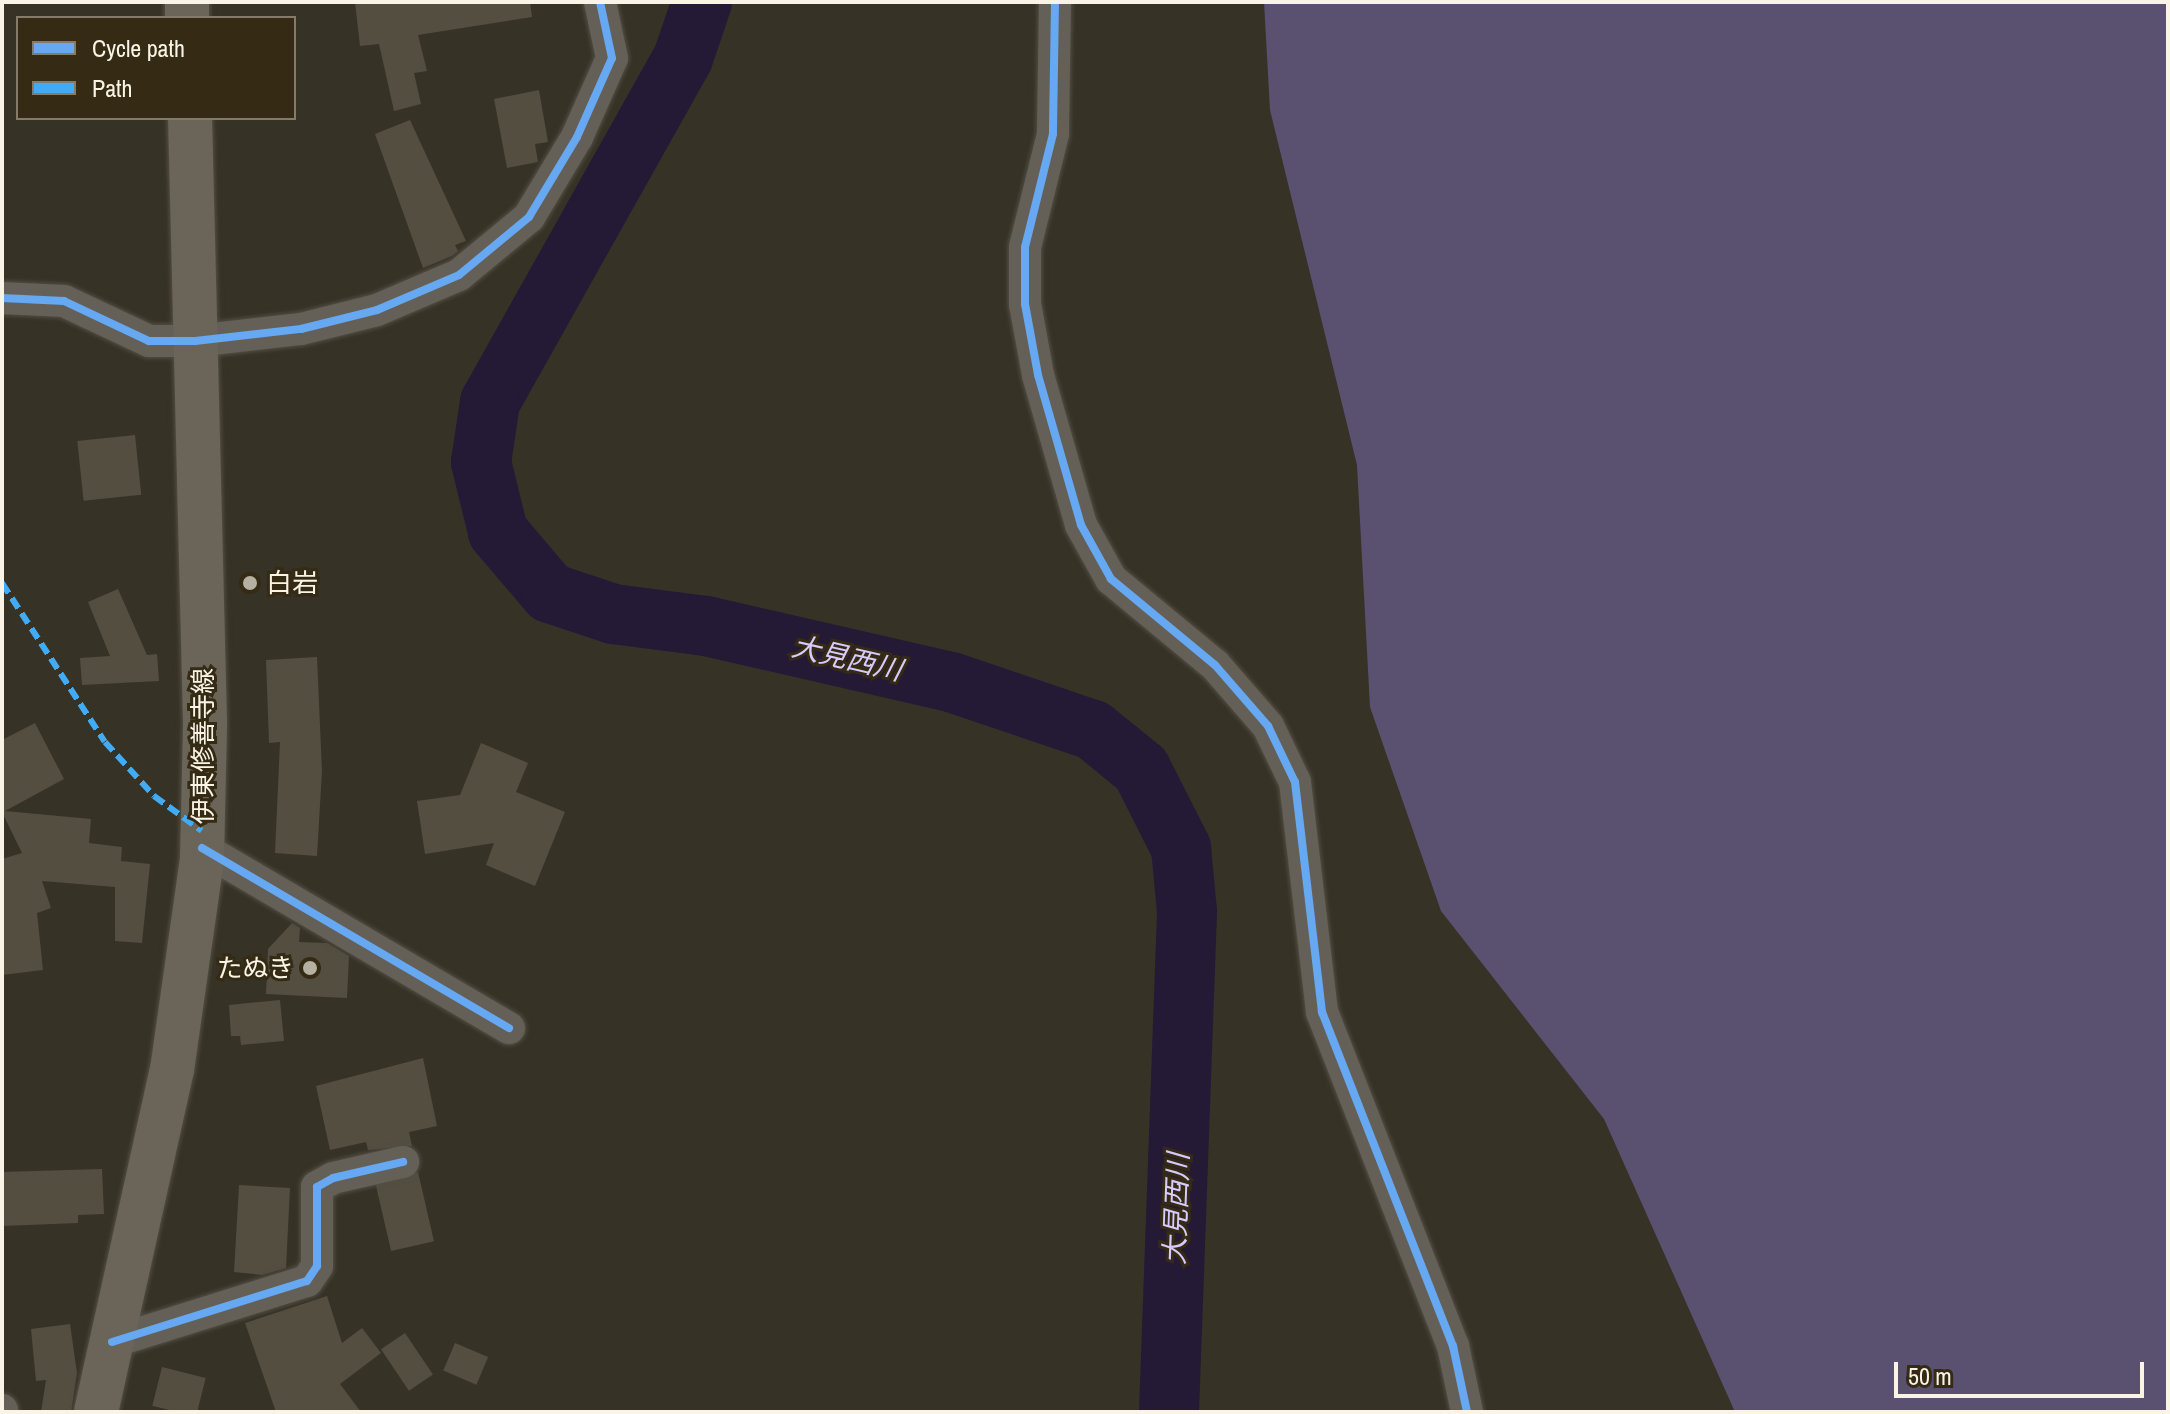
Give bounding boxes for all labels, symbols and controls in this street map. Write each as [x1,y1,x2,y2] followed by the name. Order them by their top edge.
[16,16,296,120] legend
[92,32,185,64] text: Cycle path
[92,72,133,104] text: Path
[266,567,318,599] place label: 白岩
[241,574,259,592] marker: 白岩
[789,629,905,687] water label: 大見西川
[187,668,219,824] street label: 伊東修善寺線
[216,952,294,984] place label: たぬき
[301,959,319,977] marker: たぬき
[1157,1152,1195,1266] water label: 大見西川
[1898,1346,2148,1396] scale bar
[1908,1360,1952,1392] text: 50 m

